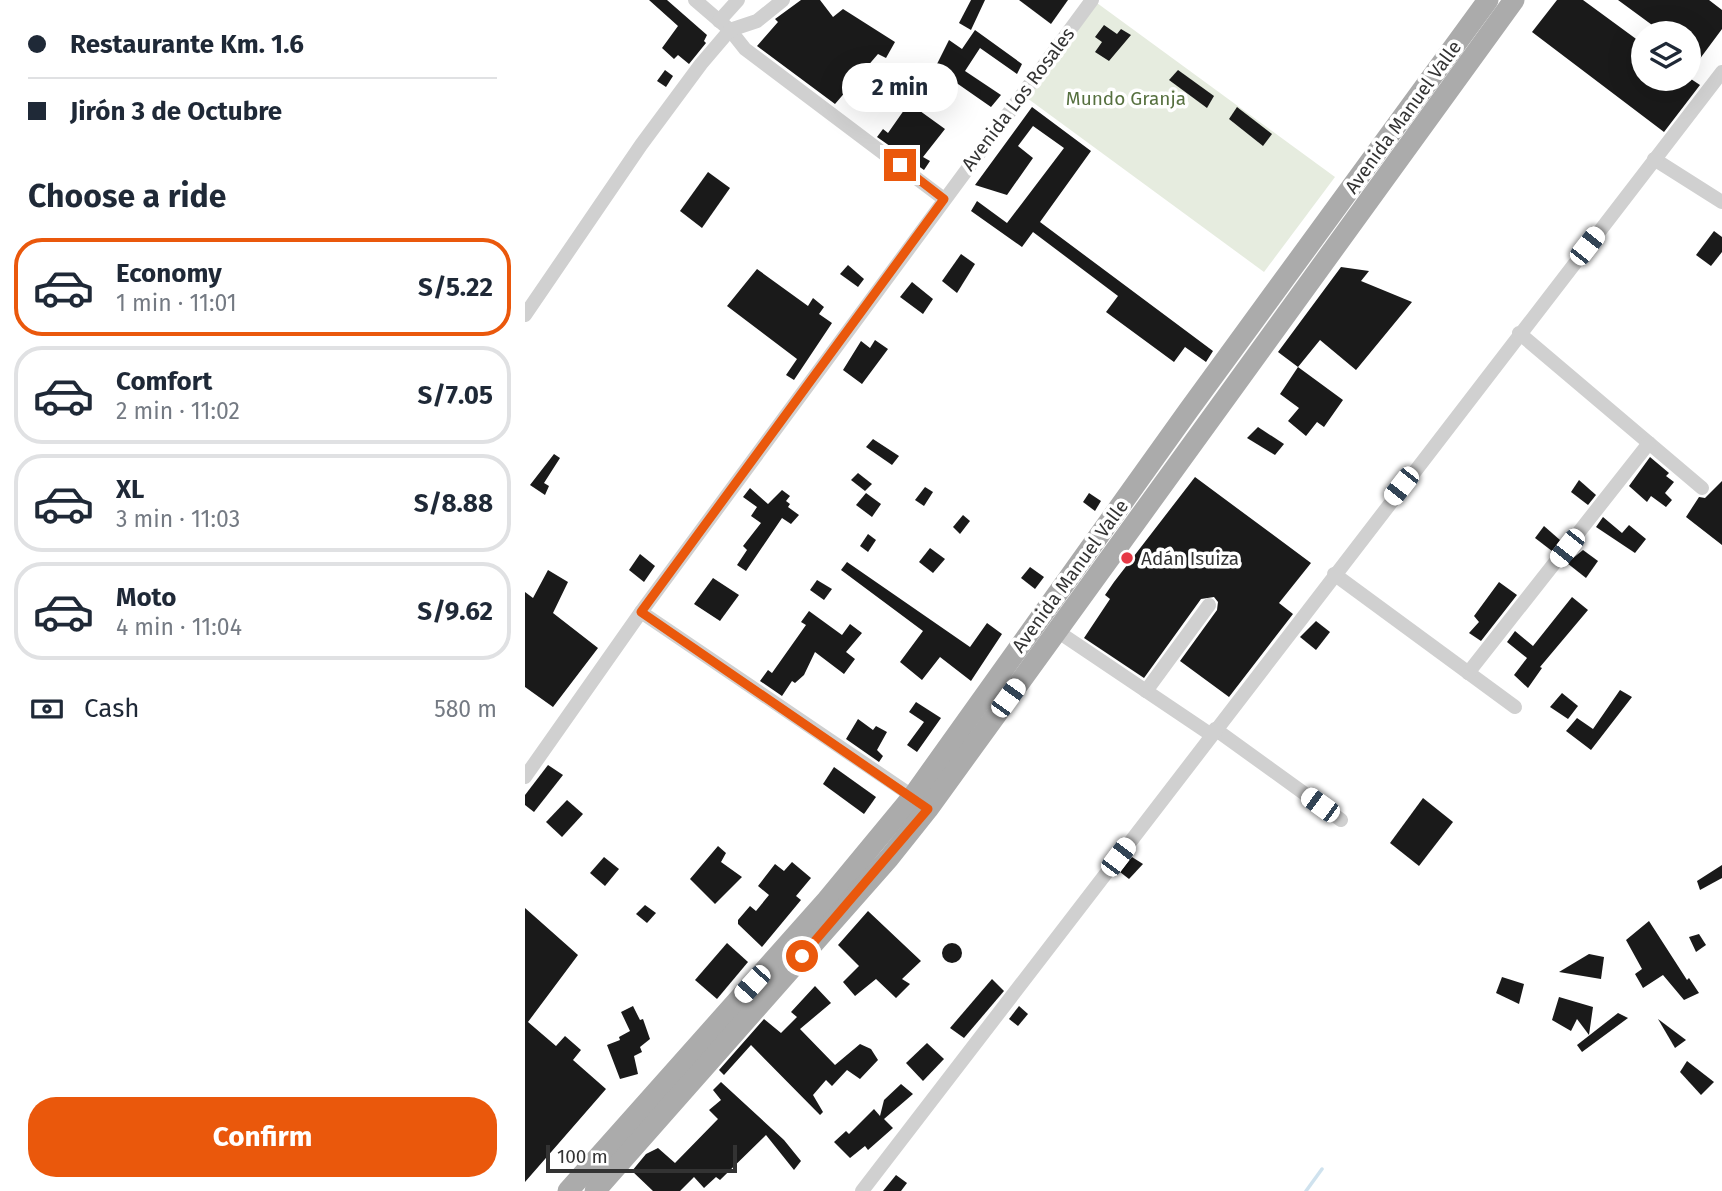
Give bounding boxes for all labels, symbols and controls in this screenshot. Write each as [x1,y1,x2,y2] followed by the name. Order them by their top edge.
[1631,21,1701,91] map controls
[1631,21,1701,91] button: layers
[957,23,1079,175] street label: Avenida Los Rosales
[70,29,304,60] text: Restaurante Km. 1.6
[1340,36,1466,198] street label: Avenida Manuel Valle
[842,64,958,113] callout: 2 min
[872,73,928,101] text: 2 min
[1066,87,1186,110] park label: Mundo Granja
[70,96,282,127] text: Jirón 3 de Octubre
[884,149,916,181] route end
[28,177,226,215] text: Choose a ride
[1566,223,1609,269] car
[32,256,95,319] icon: car
[116,258,222,289] text: Economy
[418,272,493,303] text: S/5.22
[116,289,237,317] text: 1 min · 11:01
[32,364,95,427] icon: car
[116,366,212,397] text: Comfort
[417,380,493,411] text: S/7.05
[116,397,240,425] text: 2 min · 11:02
[1380,463,1423,509] car
[32,472,95,535] icon: car
[116,474,144,505] text: XL
[414,488,493,519] text: S/8.88
[1007,495,1133,657] street label: Avenida Manuel Valle
[116,505,240,533] text: 3 min · 11:03
[1546,525,1589,571] car
[1141,547,1239,570] place label: Adán Isuiza
[1119,550,1135,566] marker: Adán Isuiza
[32,580,95,643] icon: car
[116,582,176,613] text: Moto
[417,596,493,627] text: S/9.62
[116,613,242,641] text: 4 min · 11:04
[988,675,1029,721] car
[28,690,66,728] icon: cash
[84,693,140,724] text: Cash
[434,695,497,723] text: 580 m
[1297,784,1344,826] car
[1097,834,1140,880] car
[786,940,818,972] route start
[731,961,774,1007] car
[28,1097,497,1177] button: Confirm
[546,1142,737,1174] scale bar
[557,1145,608,1168] text: 100 m

